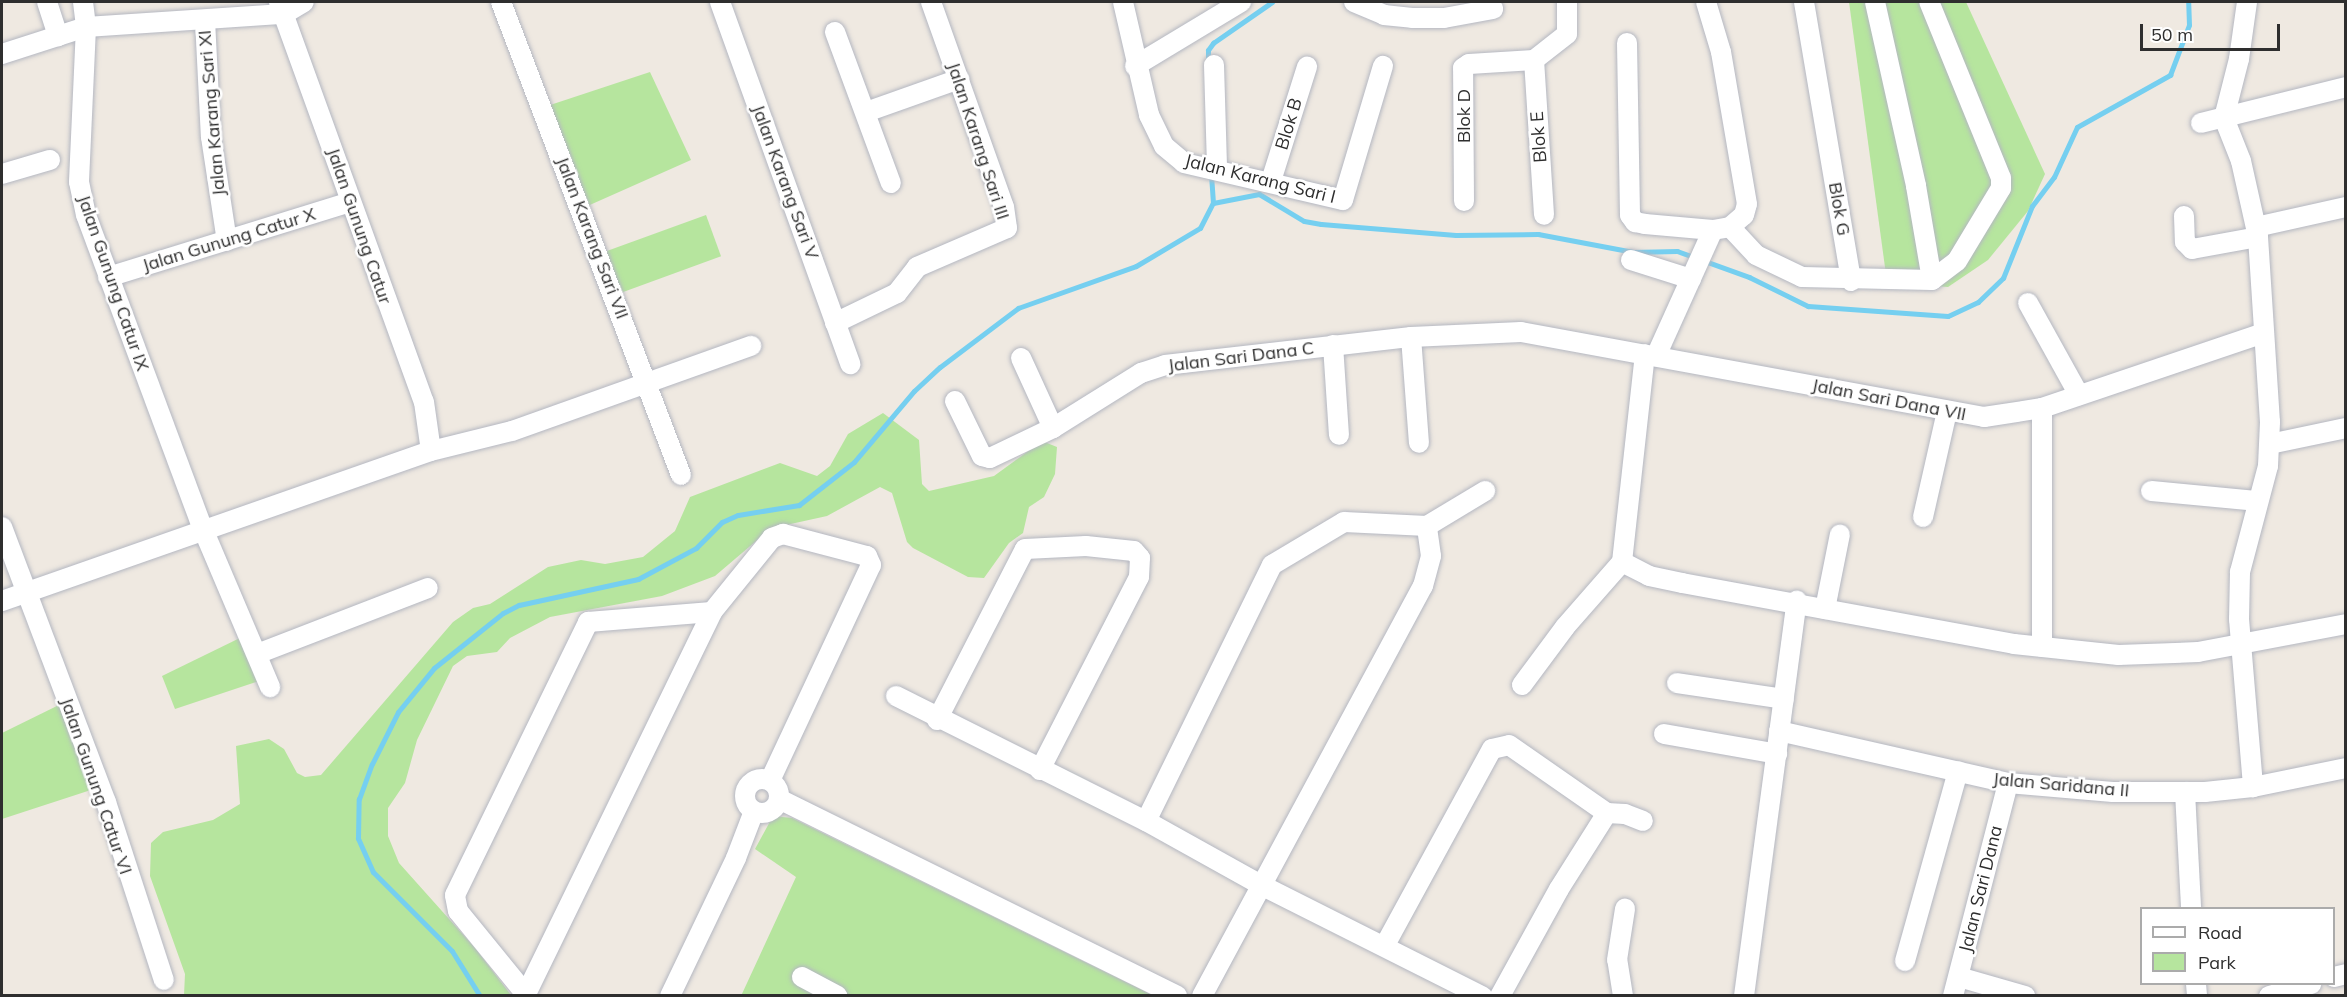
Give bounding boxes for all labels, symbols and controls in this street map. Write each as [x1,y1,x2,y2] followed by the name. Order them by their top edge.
[2143,12,2282,50] scale bar
[2151,23,2193,46] text: 50 m
[194,29,230,197] street label: Jalan Karang Sari XI
[942,60,1014,222] street label: Jalan Karang Sari III
[1453,89,1475,143] street label: Blok D
[1271,95,1307,153] street label: Blok B
[747,102,823,262] street label: Jalan Karang Sari V
[1526,111,1552,163] street label: Blok E
[322,145,396,307] street label: Jalan Gunung Catur
[1182,150,1338,208] street label: Jalan Karang Sari I
[551,154,633,322] street label: Jalan Karang Sari VII
[1824,181,1854,237] street label: Blok G
[73,192,153,374] street label: Jalan Gunung Catur IX
[140,203,318,277] street label: Jalan Gunung Catur X
[1167,337,1315,377] street label: Jalan Sari Dana C
[1810,374,1968,426] street label: Jalan Sari Dana VII
[56,695,136,877] street label: Jalan Gunung Catur VI
[1992,768,2130,802] street label: Jalan Saridana II
[1955,823,2007,955] street label: Jalan Sari Dana
[2140,907,2335,985] legend
[2198,921,2242,944] text: Road
[2198,951,2236,974] text: Park

